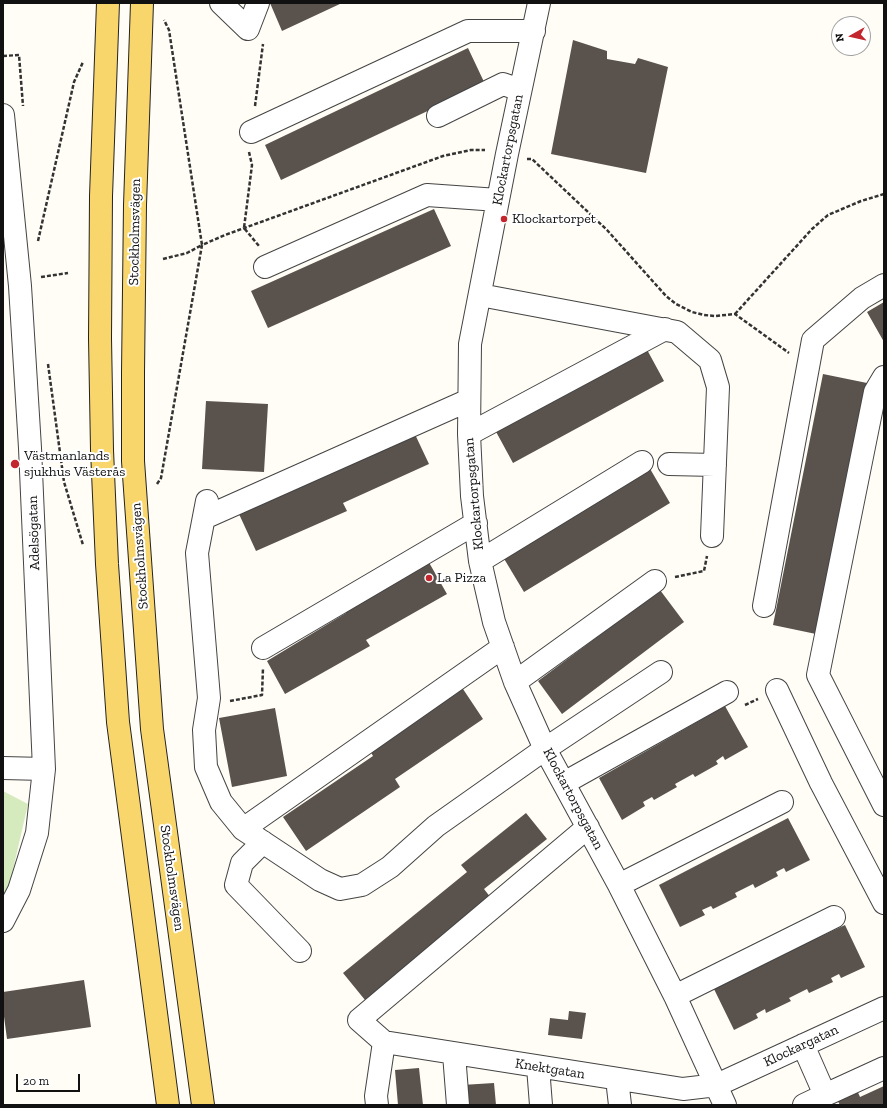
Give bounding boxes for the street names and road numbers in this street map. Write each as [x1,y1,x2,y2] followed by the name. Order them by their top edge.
[489,93,527,207] street label: Klockartorpsgatan
[126,179,144,285] street label: Stockholmsvägen
[461,437,487,551] street label: Klockartorpsgatan
[24,495,44,571] street label: Adelsögatan
[128,502,152,610] street label: Stockholmsvägen
[539,745,607,853] street label: Klockartorpsgatan
[156,824,188,932] street label: Stockholmsvägen
[761,1021,841,1071] street label: Klockargatan
[514,1055,586,1083] street label: Knektgatan

